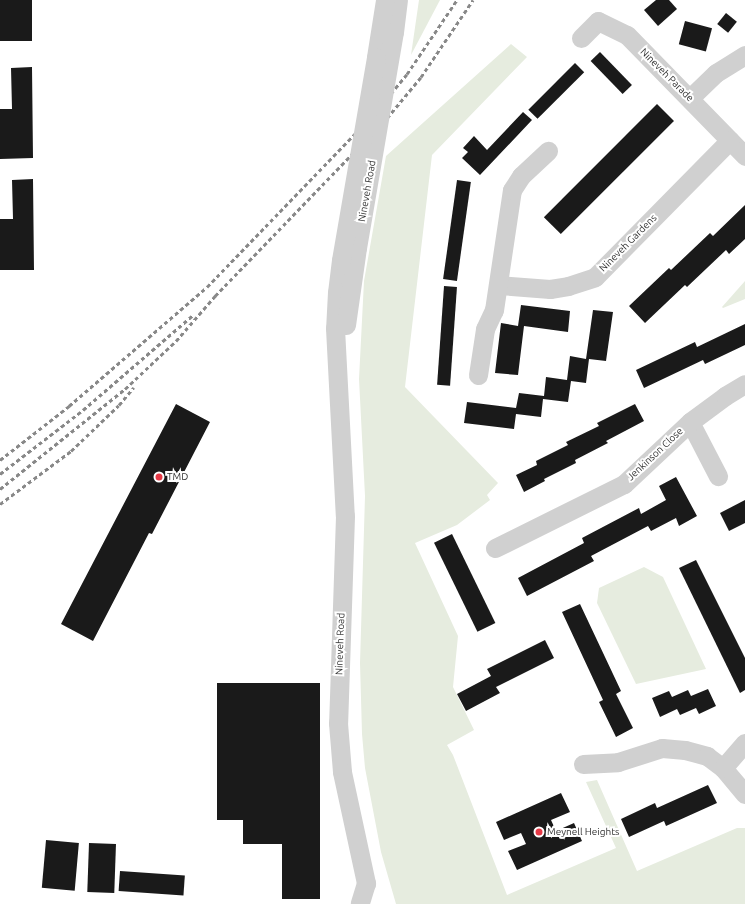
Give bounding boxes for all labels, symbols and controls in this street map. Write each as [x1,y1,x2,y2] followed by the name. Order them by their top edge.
[638,46,696,104] street label: Nineveh Parade
[356,159,378,223] street label: Nineveh Road
[597,212,659,274] street label: Nineveh Gardens
[625,425,685,483] street label: Jenkinson Close
[167,471,188,483] place label: TMD
[154,472,164,482] marker: TMD
[333,613,347,675] street label: Nineveh Road
[547,826,619,838] place label: Meynell Heights
[534,827,544,837] marker: Meynell Heights

